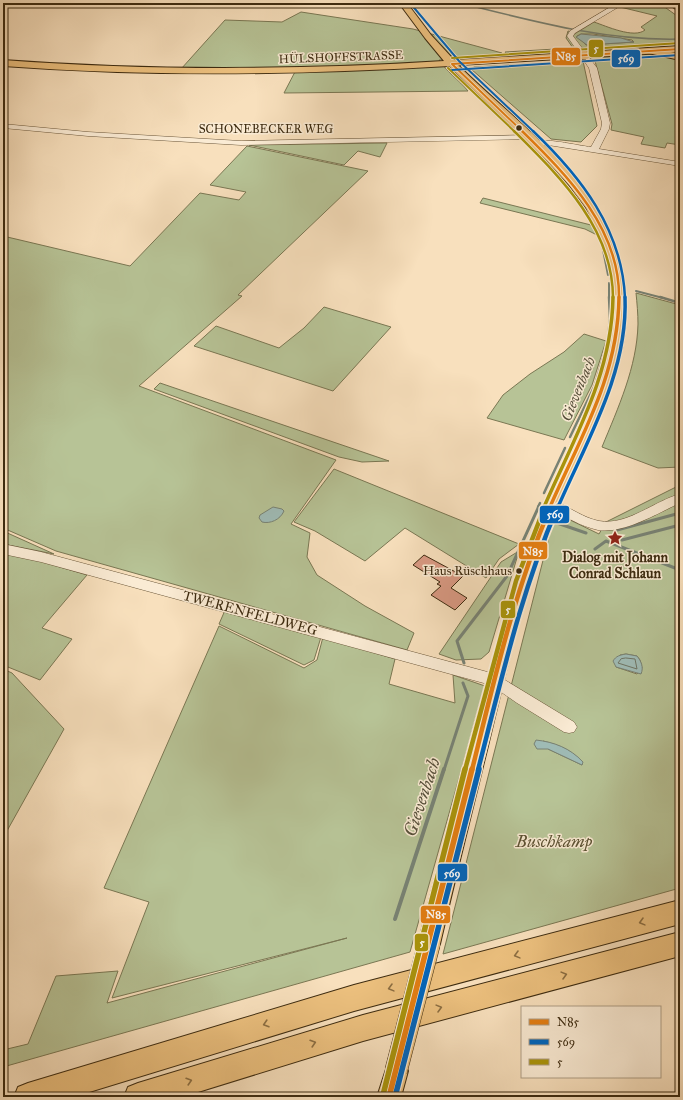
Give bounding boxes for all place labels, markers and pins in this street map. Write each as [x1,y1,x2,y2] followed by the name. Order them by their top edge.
[514,123,524,133] unlabelled marker
[606,529,624,547] place icon: Dialog mit Johann Conrad Schlaun
[562,549,668,582] place label: Dialog mit Johann Conrad Schlaun
[423,563,512,579] place label: Haus Rüschhaus
[514,566,524,576] marker: Haus Rüschhaus

